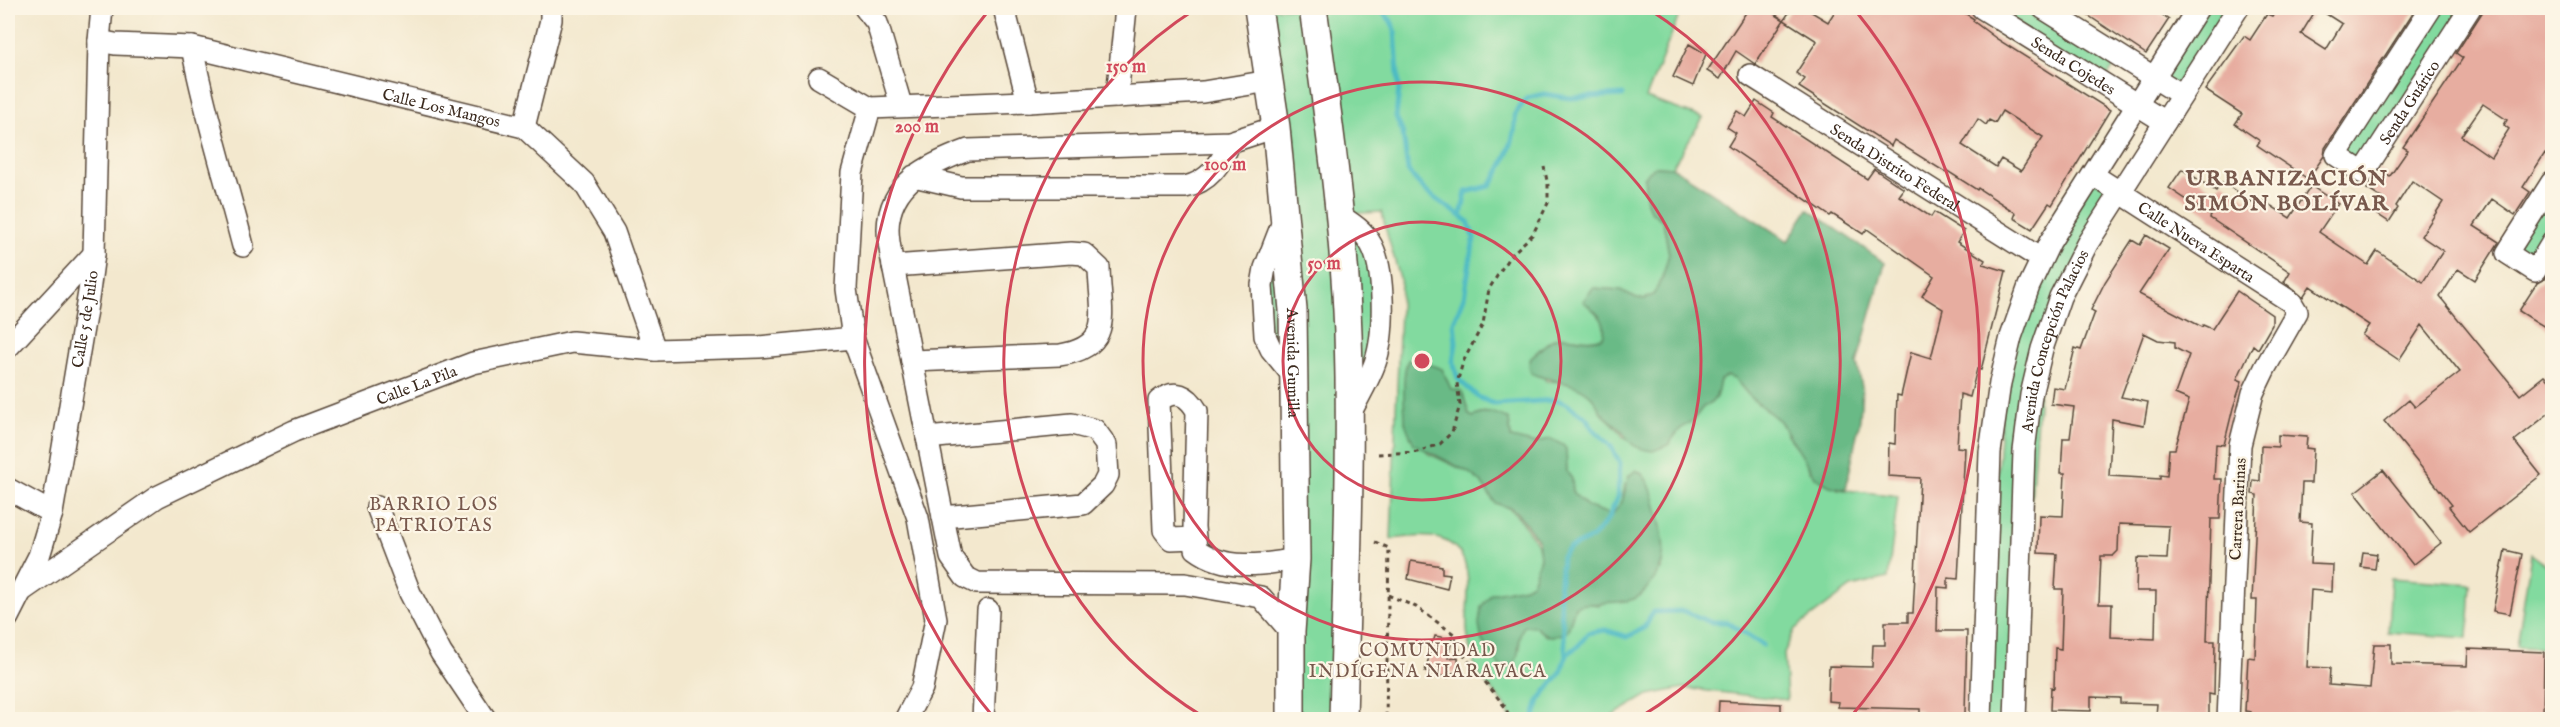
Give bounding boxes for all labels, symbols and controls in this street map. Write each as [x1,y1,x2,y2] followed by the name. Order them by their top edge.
[2027,33,2119,101] street label: Senda Cojedes
[1106,56,1146,79] text: 150 m
[2376,57,2446,149] street label: Senda Guárico
[380,85,502,133] street label: Calle Los Mangos
[895,116,939,139] text: 200 m
[1826,120,1963,217] street label: Senda Distrito Federal
[1204,154,1246,177] text: 100 m
[2184,165,2389,218] district label: URBANIZACIÓN SIMÓN BOLÍVAR
[2133,198,2258,288] street label: Calle Nueva Esparta
[2018,246,2095,435] street label: Avenida Concepción Palacios
[1307,253,1341,276] text: 50 m
[68,269,104,369] street label: Calle 5 de Julio
[1281,307,1302,418] street label: Avenida Gumilla
[1412,351,1432,371] centre of rings
[374,362,460,411] street label: Calle La Pila
[2226,457,2252,561] street label: Carrera Barinas
[369,494,499,538] district label: BARRIO LOS PATRIOTAS
[1309,640,1547,684] district label: COMUNIDAD INDÍGENA NIARAVACA

